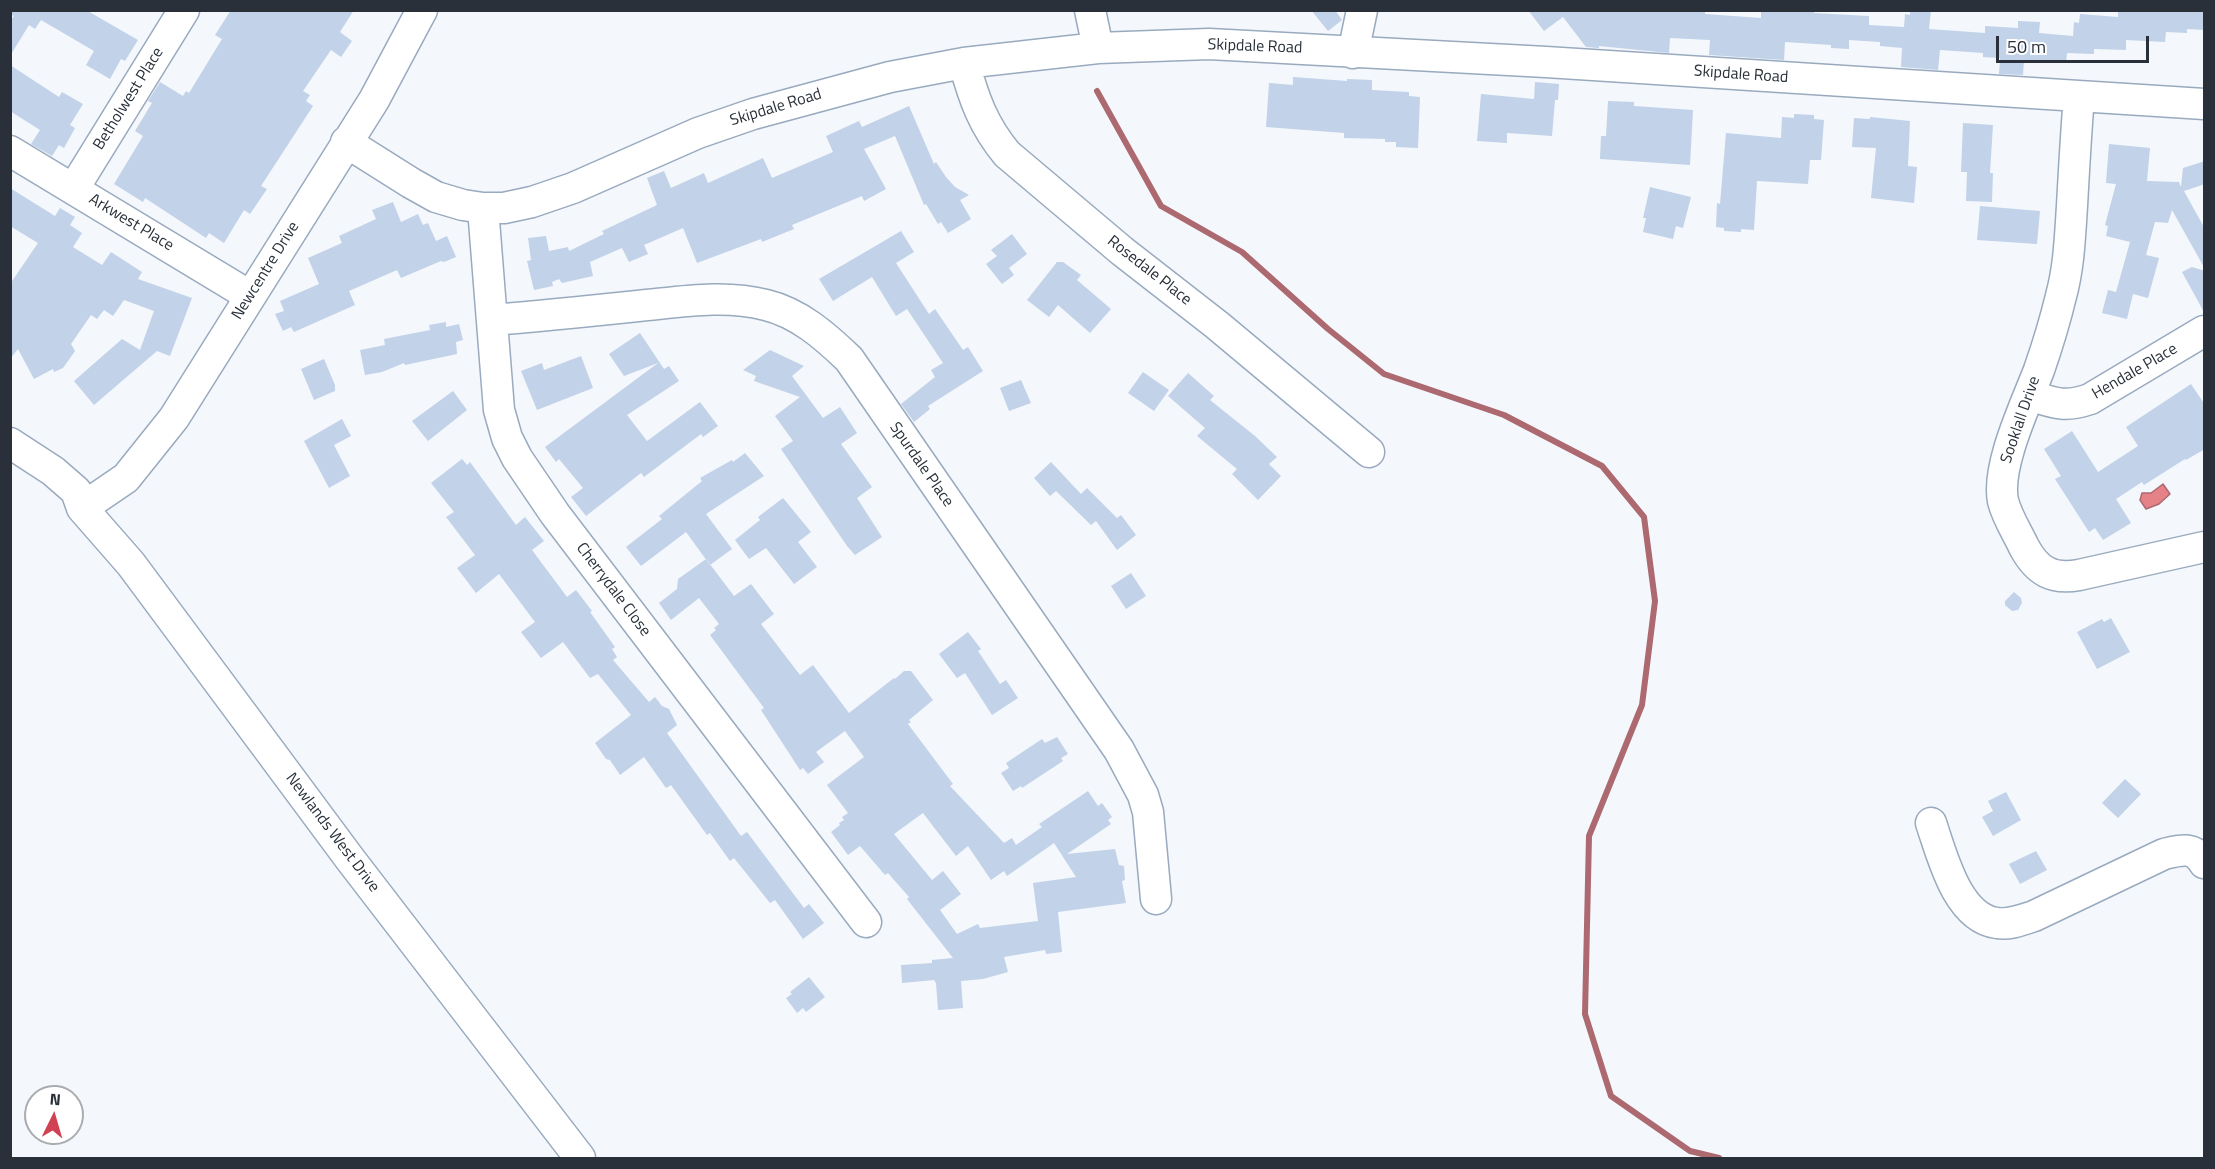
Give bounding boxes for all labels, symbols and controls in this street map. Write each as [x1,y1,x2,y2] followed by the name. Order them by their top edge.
[1999,24,2152,62] scale bar
[2007,33,2046,60] text: 50 m
[1207,36,1303,58] street label: Skipdale Road
[90,44,168,154] street label: Betholwest Place
[1693,62,1789,88] street label: Skipdale Road
[728,85,824,131] street label: Skipdale Road
[85,190,177,256] street label: Arkwest Place
[228,218,304,324] street label: Newcentre Drive
[1103,232,1195,310] street label: Rosedale Place
[2089,340,2181,404] street label: Hendale Place
[1997,374,2045,466] street label: Sooklall Drive
[885,419,957,511] street label: Spurdale Place
[572,539,654,641] street label: Cherrydale Close
[281,770,383,896] street label: Newlands West Drive
[24,1085,84,1145] north arrow
[49,1087,62,1111] text: N

